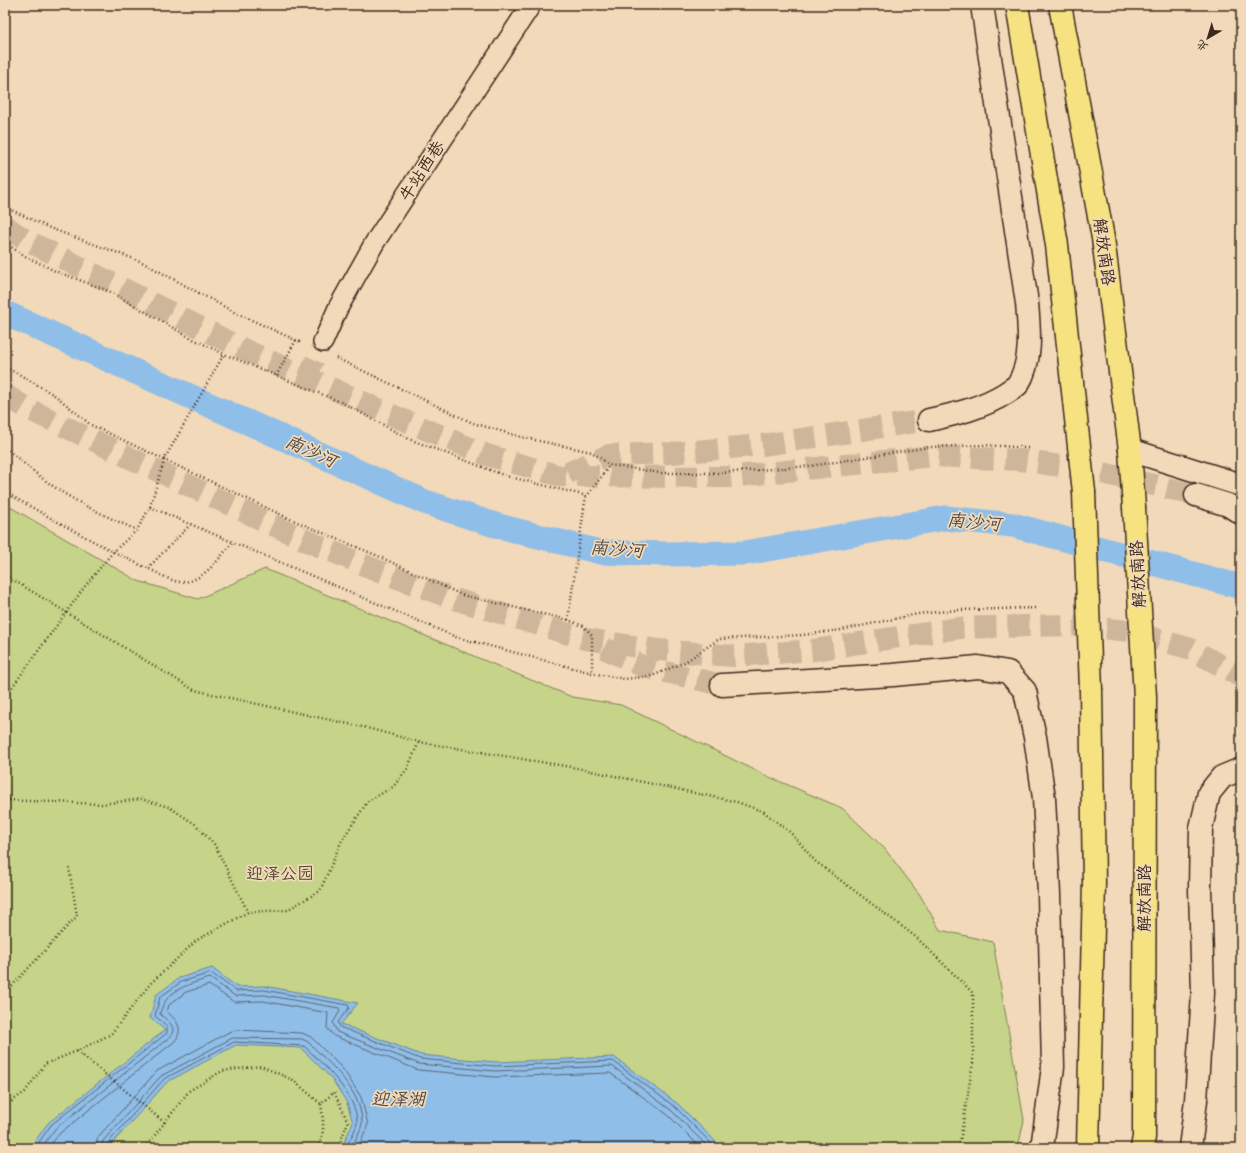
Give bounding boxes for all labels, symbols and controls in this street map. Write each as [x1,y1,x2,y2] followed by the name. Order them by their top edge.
[1188,18,1228,58] north arrow
[1193,37,1210,55] text: 北
[395,136,450,205] street label: 牛站西巷
[1089,217,1119,287] street label: 解放南路
[282,430,343,473] water label: 南沙河
[946,509,1005,536] water label: 南沙河
[589,536,648,562] water label: 南沙河
[1126,539,1150,609] street label: 解放南路
[246,863,314,884] park label: 迎泽公园
[1134,864,1155,932] street label: 解放南路
[371,1088,427,1110] water label: 迎泽湖

